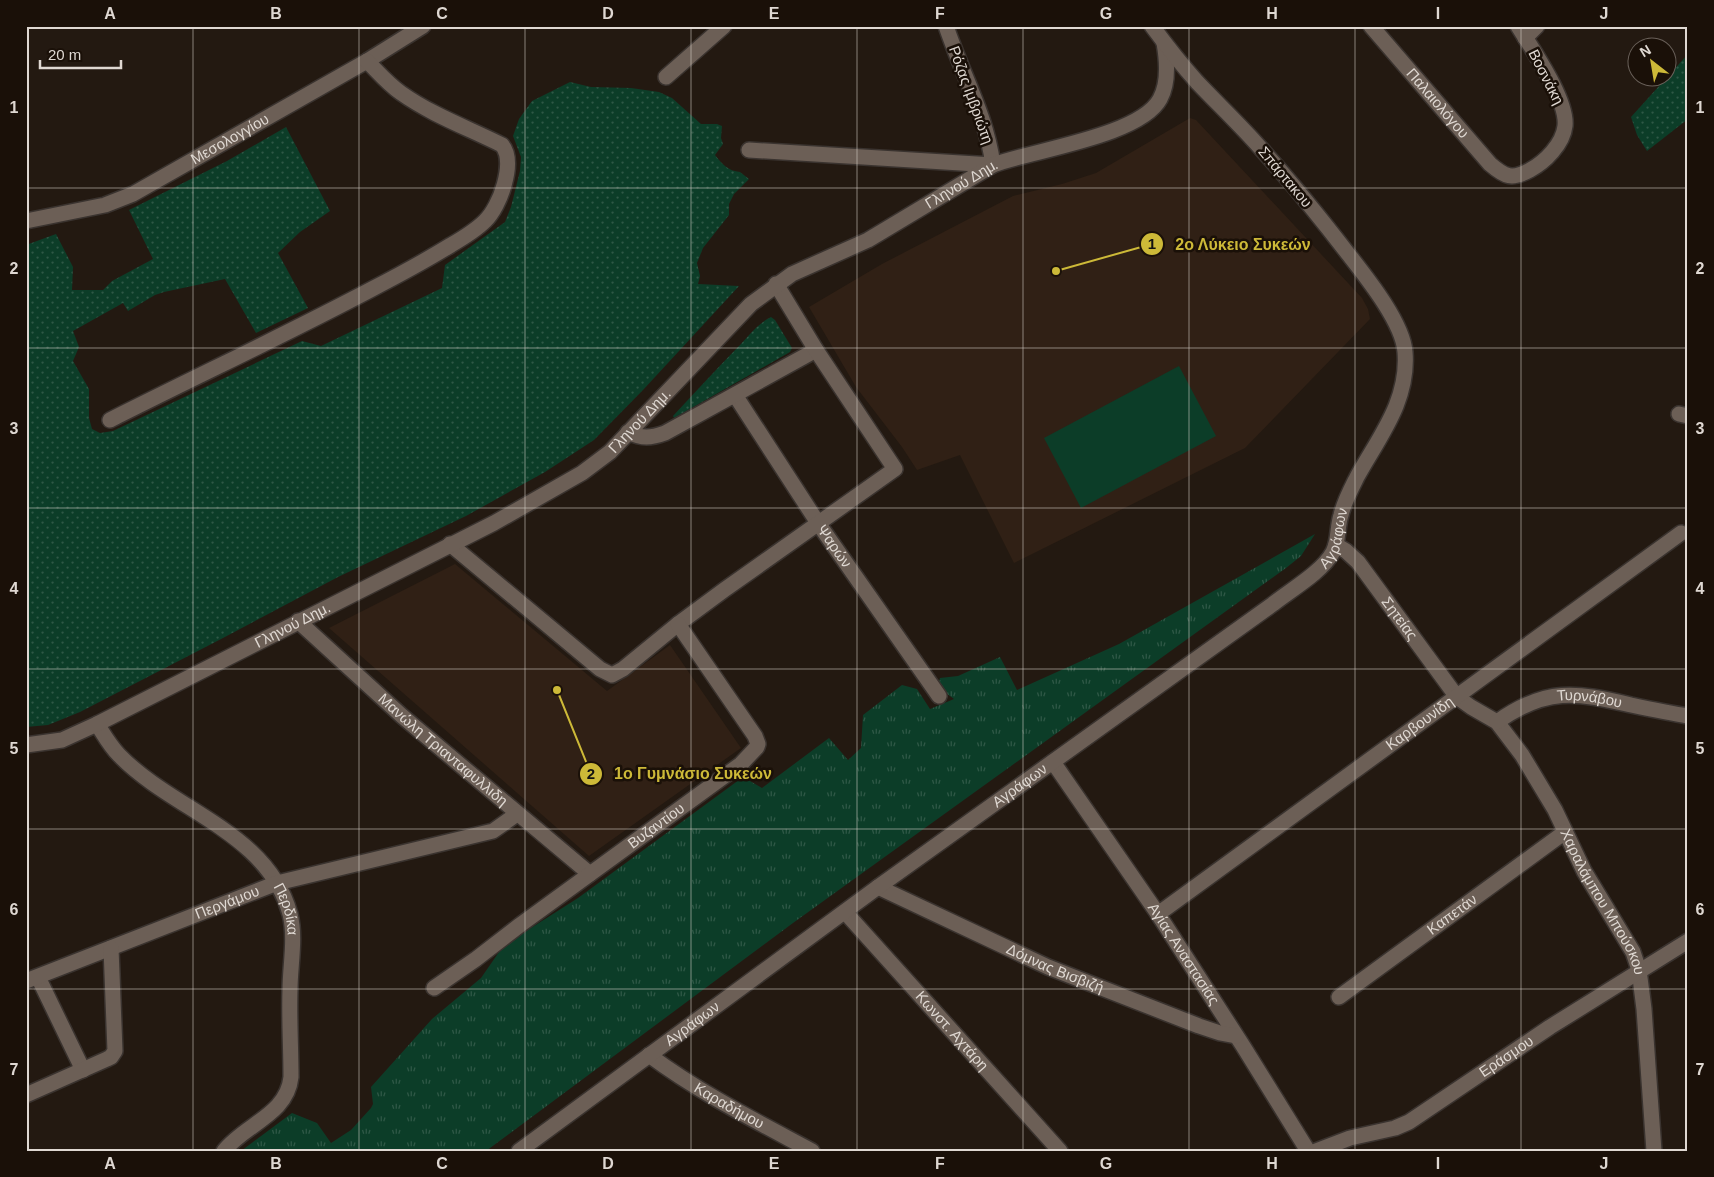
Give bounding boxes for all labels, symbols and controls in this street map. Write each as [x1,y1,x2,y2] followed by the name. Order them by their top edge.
[104,5,116,22] text: A
[270,5,282,22] text: B
[436,5,448,22] text: C
[602,5,614,22] text: D
[769,5,780,22] text: E
[935,5,945,22] text: F
[1100,5,1112,22] text: G
[1266,5,1278,22] text: H
[1436,5,1440,22] text: I
[1600,5,1608,22] text: J
[40,38,121,70] scale bar
[1626,38,1676,88] north arrow
[1637,41,1654,60] text: N
[946,43,997,146] street label: Ρόζας Ιμβριώτη
[48,46,81,63] text: 20 m
[1525,46,1568,107] street label: Βοσνάκη
[1403,65,1473,141] street label: Παλαιολόγου
[10,99,19,116] text: 1
[1696,99,1705,116] text: 1
[187,110,272,167] street label: Μεσολογγίου
[1255,143,1316,210] street label: Σπάρτακου
[922,155,1000,212] street label: Γληνού Δημ.
[1140,229,1321,260] callout: 2ο Λύκειο Συκεών
[1148,235,1156,252] text: 1
[1175,236,1311,253] text: 2ο Λύκειο Συκεών
[10,260,19,277] text: 2
[1696,260,1705,277] text: 2
[605,385,674,456] street label: Γληνού Δημ.
[10,420,19,437] text: 3
[1696,420,1705,437] text: 3
[1315,506,1351,572] street label: Αγράφων
[814,521,856,571] street label: Ψαρών
[10,580,19,597] text: 4
[1696,580,1705,597] text: 4
[1378,593,1421,643] street label: Σητείας
[252,598,333,651] street label: Γληνού Δημ.
[1556,686,1624,711] street label: Τυρνάβου
[375,690,511,809] street label: Μανώλη Τριανταφυλλιδη
[1382,692,1457,753] street label: Καρβουνίδη
[10,740,19,757] text: 5
[1696,740,1705,757] text: 5
[579,758,782,789] callout: 1ο Γυμνάσιο Συκεών
[989,760,1050,810] street label: Αγράφων
[587,765,595,782] text: 2
[614,765,772,782] text: 1ο Γυμνάσιο Συκεών
[624,799,687,852] street label: Βυζαντίου
[1557,826,1649,976] street label: Χαραλάμπου Μπούσκου
[271,880,302,936] street label: Περδίκα
[193,882,262,922] street label: Περγάμου
[1424,890,1480,938] street label: Καπετάν
[1145,899,1223,1008] street label: Αγίας Αναστασίας
[10,901,19,918] text: 6
[1696,901,1705,918] text: 6
[1004,940,1106,996] street label: Δόμνας Βισβιζή
[912,988,992,1074] street label: Κωνστ. Αχτάρη
[661,998,722,1049] street label: Αγράφων
[1476,1032,1536,1080] street label: Εράσμου
[10,1061,19,1078] text: 7
[1696,1061,1705,1078] text: 7
[691,1079,767,1132] street label: Καραδήμου
[104,1155,116,1172] text: A
[270,1155,282,1172] text: B
[436,1155,448,1172] text: C
[602,1155,614,1172] text: D
[769,1155,780,1172] text: E
[935,1155,945,1172] text: F
[1100,1155,1112,1172] text: G
[1266,1155,1278,1172] text: H
[1436,1155,1440,1172] text: I
[1600,1155,1608,1172] text: J

